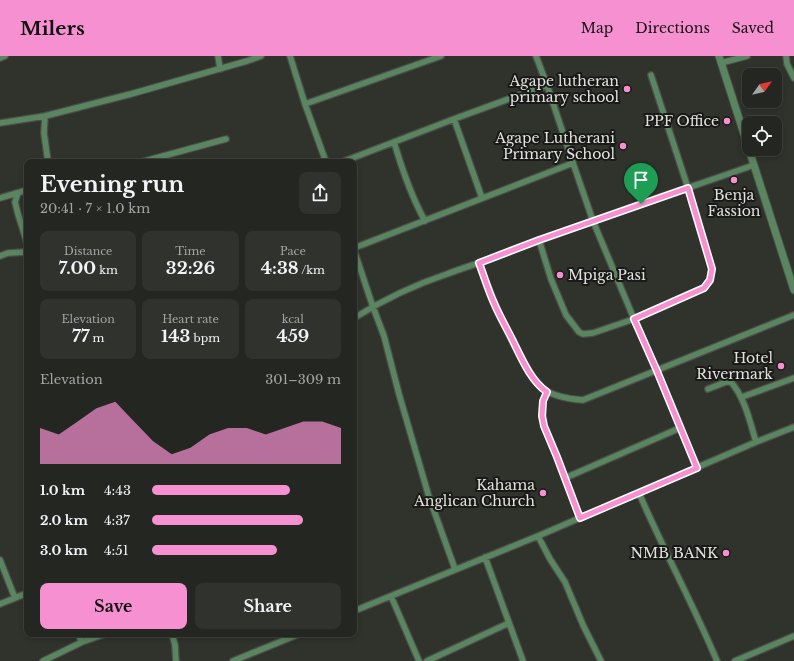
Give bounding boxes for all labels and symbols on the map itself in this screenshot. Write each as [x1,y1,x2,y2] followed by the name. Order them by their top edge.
[742,68,782,108] north arrow
[509,72,619,106] place label: Agape lutheran primary school
[622,84,632,94] marker: Agape lutheran primary school
[644,112,719,130] place label: PPF Office
[722,116,732,126] marker: PPF Office
[494,129,615,163] place label: Agape Lutherani Primary School
[618,141,628,151] marker: Agape Lutherani Primary School
[624,163,658,204] pin
[729,175,739,185] marker: Benja Fassion
[708,186,761,220] place label: Benja Fassion
[568,266,646,284] place label: Mpiga Pasi
[555,270,565,280] marker: Mpiga Pasi
[696,349,773,383] place label: Hotel Rivermark
[776,361,786,371] marker: Hotel Rivermark
[413,476,535,510] place label: Kahama Anglican Church
[538,488,548,498] marker: Kahama Anglican Church
[630,544,719,562] place label: NMB BANK
[721,548,731,558] marker: NMB BANK

